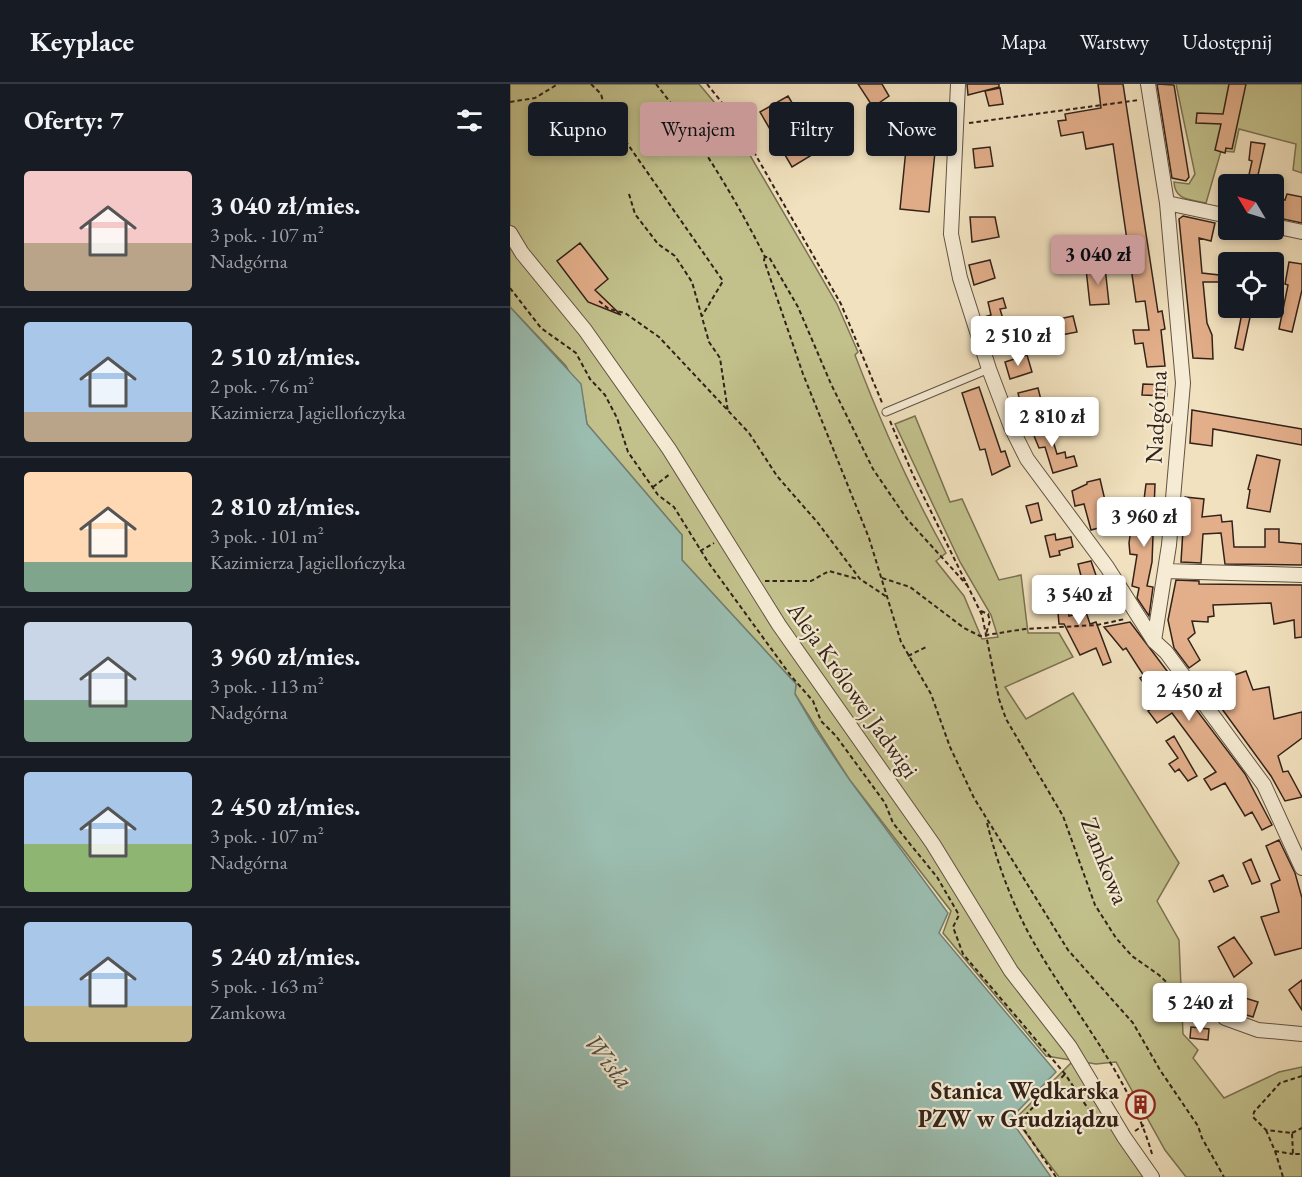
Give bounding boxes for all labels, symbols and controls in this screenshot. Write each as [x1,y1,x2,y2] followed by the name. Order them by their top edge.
[30,23,134,59] text: Keyplace
[1001,28,1047,55] text: Mapa
[1080,28,1149,55] text: Warstwy
[1182,28,1272,55] text: Udostępnij
[528,102,628,156] chip: Kupno
[640,102,757,156] chip: Wynajem
[769,102,854,156] chip: Filtry
[866,102,957,156] chip: Nowe
[24,103,124,137] text: Oferty: 7
[453,104,486,137] icon: filters
[1218,174,1284,240] north arrow
[1218,174,1284,318] map controls
[210,188,360,222] text: 3 040 zł/mies.
[72,195,144,267] icon: home
[210,222,324,248] text: 3 pok. · 107 m²
[1036,235,1160,286] pin: 3 040 zł
[1065,241,1131,267] text: 3 040 zł
[210,248,288,274] text: Nadgórna
[1218,252,1284,318] button: locate
[956,316,1080,367] pin: 2 510 zł
[985,322,1051,348] text: 2 510 zł
[210,339,360,373] text: 2 510 zł/mies.
[72,346,144,418] icon: home
[1138,369,1173,464] street label: Nadgórna
[210,373,314,399] text: 2 pok. · 76 m²
[990,397,1114,448] pin: 2 810 zł
[210,399,406,425] text: Kazimierza Jagiellończyka
[1019,403,1085,429] text: 2 810 zł
[210,489,360,523] text: 2 810 zł/mies.
[72,496,144,568] icon: home
[1082,497,1206,548] pin: 3 960 zł
[1111,503,1177,529] text: 3 960 zł
[210,523,324,549] text: 3 pok. · 101 m²
[210,549,406,575] text: Kazimierza Jagiellończyka
[1017,575,1141,626] pin: 3 540 zł
[1046,581,1112,607] text: 3 540 zł
[780,595,926,784] street label: Aleja Królowej Jadwigi
[210,639,360,673] text: 3 960 zł/mies.
[72,646,144,718] icon: home
[1127,671,1251,722] pin: 2 450 zł
[210,673,324,699] text: 3 pok. · 113 m²
[1156,677,1222,703] text: 2 450 zł
[210,699,288,725] text: Nadgórna
[210,789,360,823] text: 2 450 zł/mies.
[72,796,144,868] icon: home
[1074,813,1137,909] street label: Zamkowa
[210,823,324,849] text: 3 pok. · 107 m²
[210,849,288,875] text: Nadgórna
[210,939,360,973] text: 5 240 zł/mies.
[72,946,144,1018] icon: home
[210,973,324,999] text: 5 pok. · 163 m²
[1138,983,1262,1034] pin: 5 240 zł
[1167,989,1233,1015] text: 5 240 zł
[210,999,286,1025] text: Zamkowa
[576,1026,642,1096] water label: Wisła
[918,1075,1120,1135] place label: Stanica Wędkarska PZW w Grudziądzu
[1124,1089,1156,1121] building icon: Stanica Wędkarska PZW w Grudziądzu

